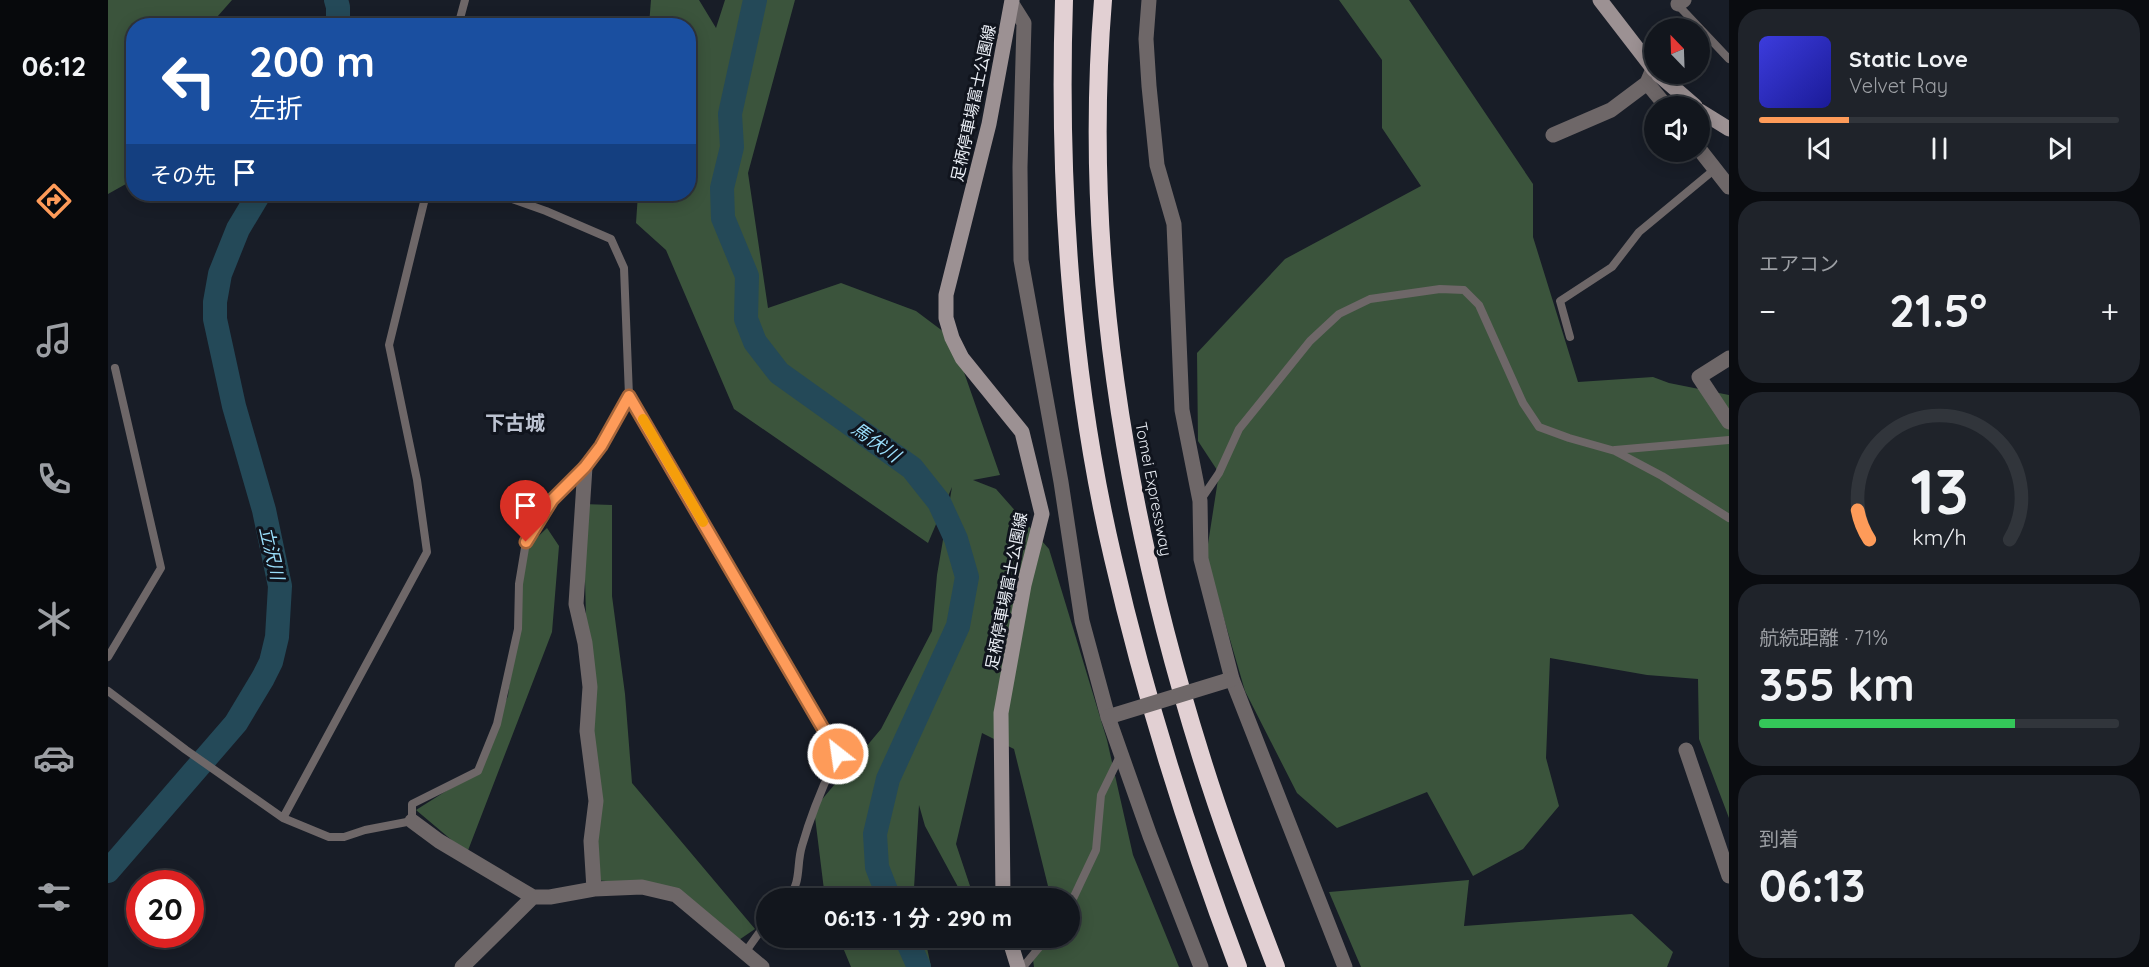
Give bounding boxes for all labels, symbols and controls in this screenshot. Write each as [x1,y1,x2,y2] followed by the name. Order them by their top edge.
[1644,18,1710,84] north arrow
[1644,18,1710,162] map controls
[947,23,999,183] street label: 足柄停車場富士公園線
[249,35,375,88] text: 200 m
[150,42,228,120] icon: left
[1849,45,1968,73] text: Static Love
[22,49,86,83] text: 06:12
[1849,73,1948,98] text: Velvet Ray
[249,91,303,125] text: 左折
[1644,96,1710,162] button: sound
[1803,132,1836,165] icon: previous
[1923,132,1956,165] icon: pause
[2043,132,2076,165] icon: next
[228,156,261,189] icon: arrive
[150,161,216,189] text: その先
[33,180,75,222] icon: directions
[1759,251,1839,276] text: エアコン
[1889,282,1987,338] text: 21.5°
[1759,290,1776,331] text: −
[2100,290,2119,331] text: +
[33,319,75,361] icon: music
[485,410,545,435] district label: 下古城
[847,417,906,468] water label: 馬伏川
[1131,420,1177,558] street label: Tomei Expressway
[1910,453,1968,531] text: 13
[33,458,75,500] icon: phone
[500,480,551,542] pin
[509,489,542,522] icon: arrive
[981,511,1031,671] street label: 足柄停車場富士公園線
[255,524,290,584] water label: 立沢川
[1912,525,1966,551] text: km/h
[33,598,75,640] icon: climate
[1759,625,1888,650] text: 航続距離 · 71%
[1759,656,1915,712] text: 355 km
[806,722,870,786] position arrow
[33,737,75,779] icon: car
[1759,826,1799,851] text: 到着
[1759,857,1865,913] text: 06:13
[126,870,204,948] speed limit sign: 20
[33,876,75,918] icon: filters
[824,904,1012,932] text: 06:13 · 1 分 · 290 m

